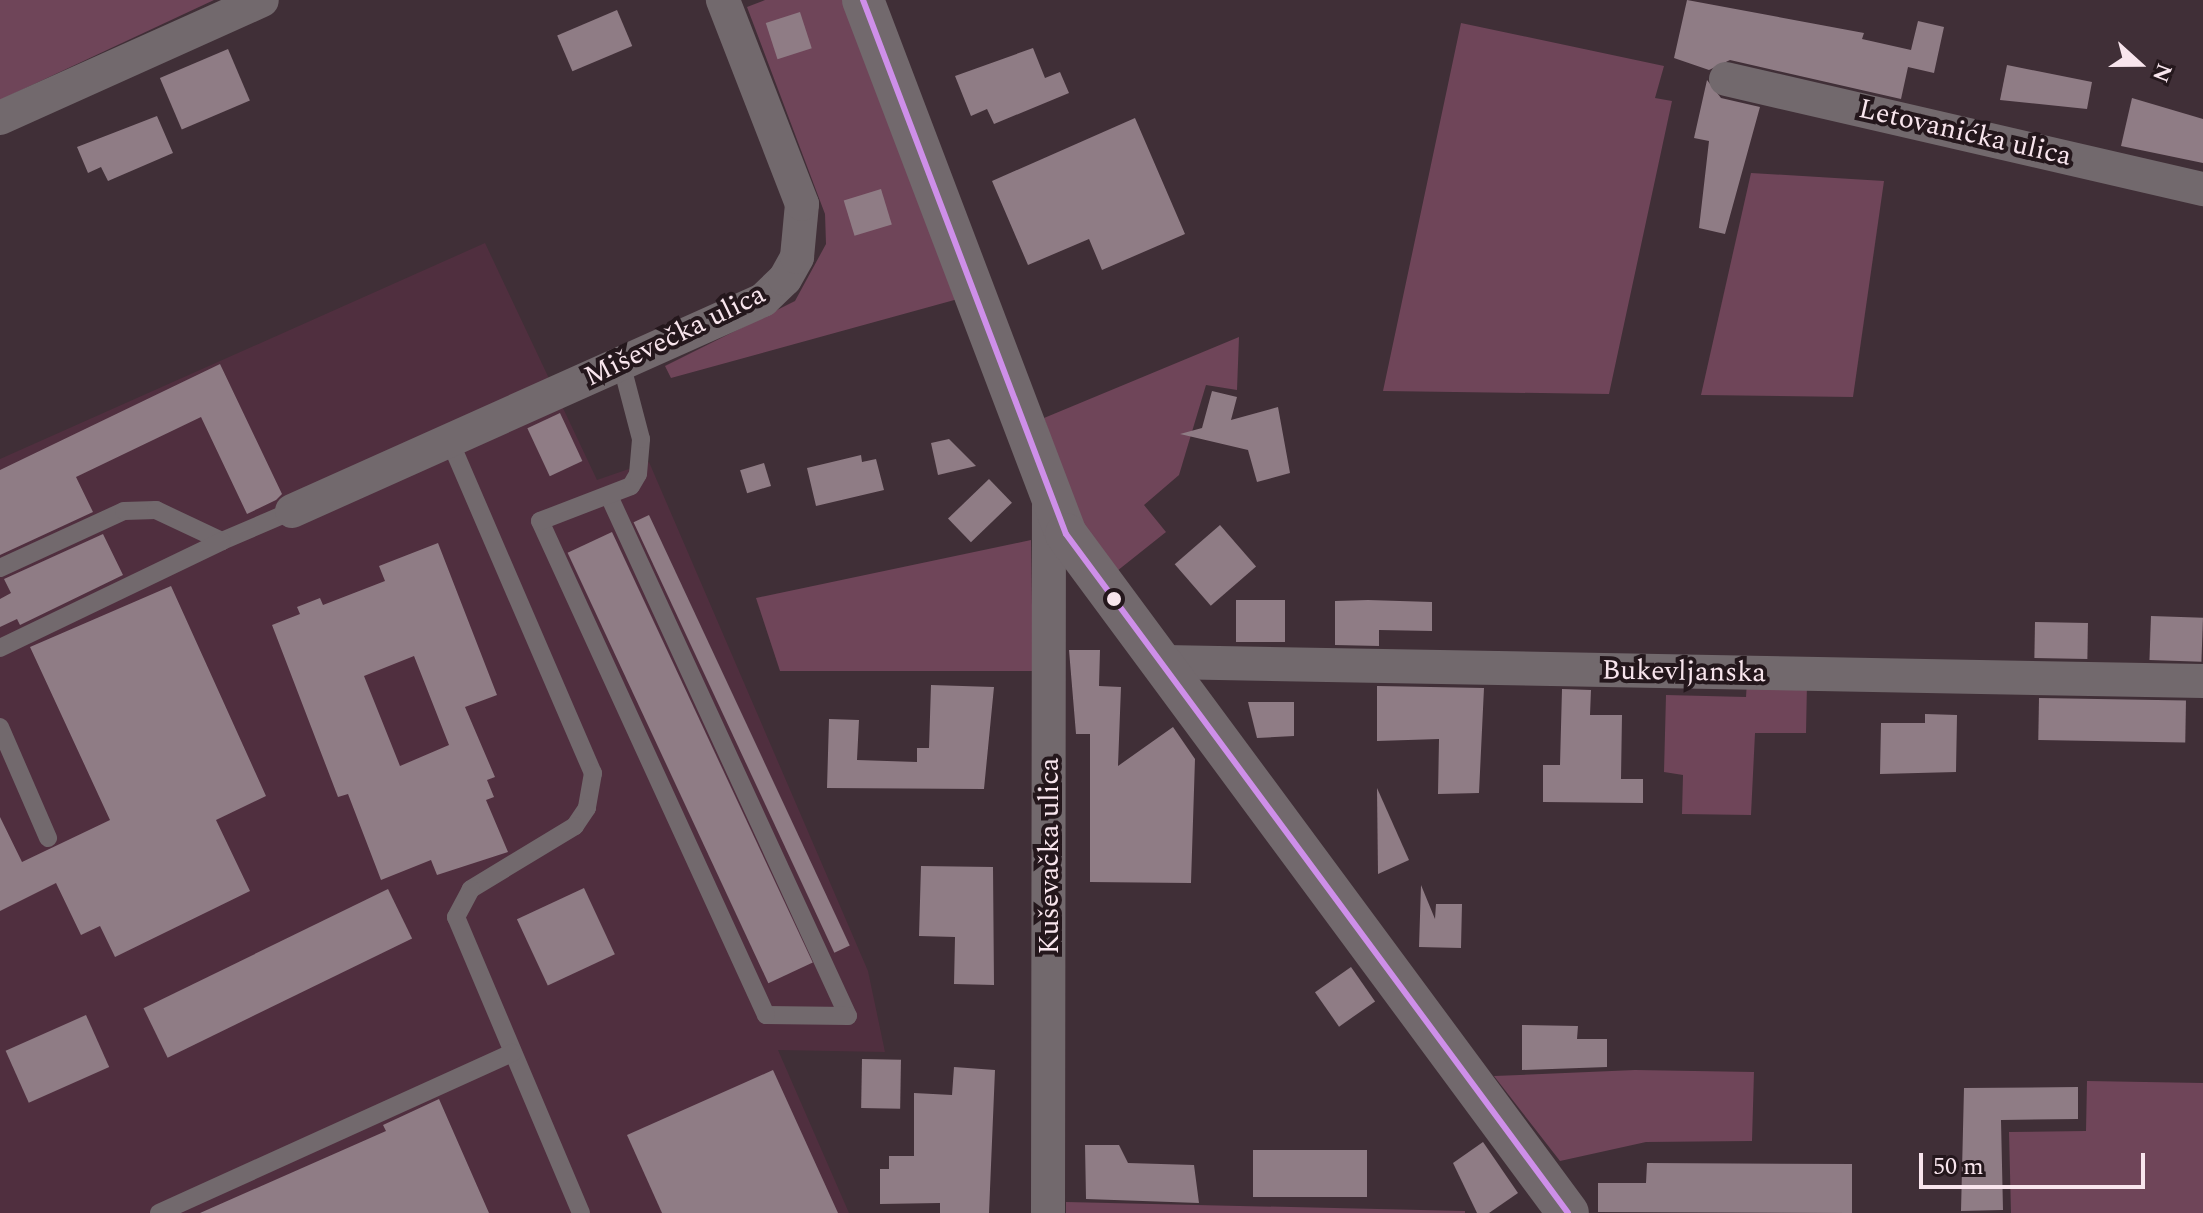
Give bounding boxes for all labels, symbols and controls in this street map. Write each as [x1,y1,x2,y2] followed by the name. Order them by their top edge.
[2099,24,2179,104] north arrow
[2143,58,2180,87] text: N
[1855,92,2075,174] street label: Letovanićka ulica
[579,278,771,394] street label: Miševečka ulica
[1106,591,1122,607] unlabelled marker
[1602,654,1766,690] street label: Bukevljanska
[1033,758,1067,954] street label: Kuševačka ulica
[1923,1137,2149,1187] scale bar
[1933,1149,1984,1185] text: 50 m

